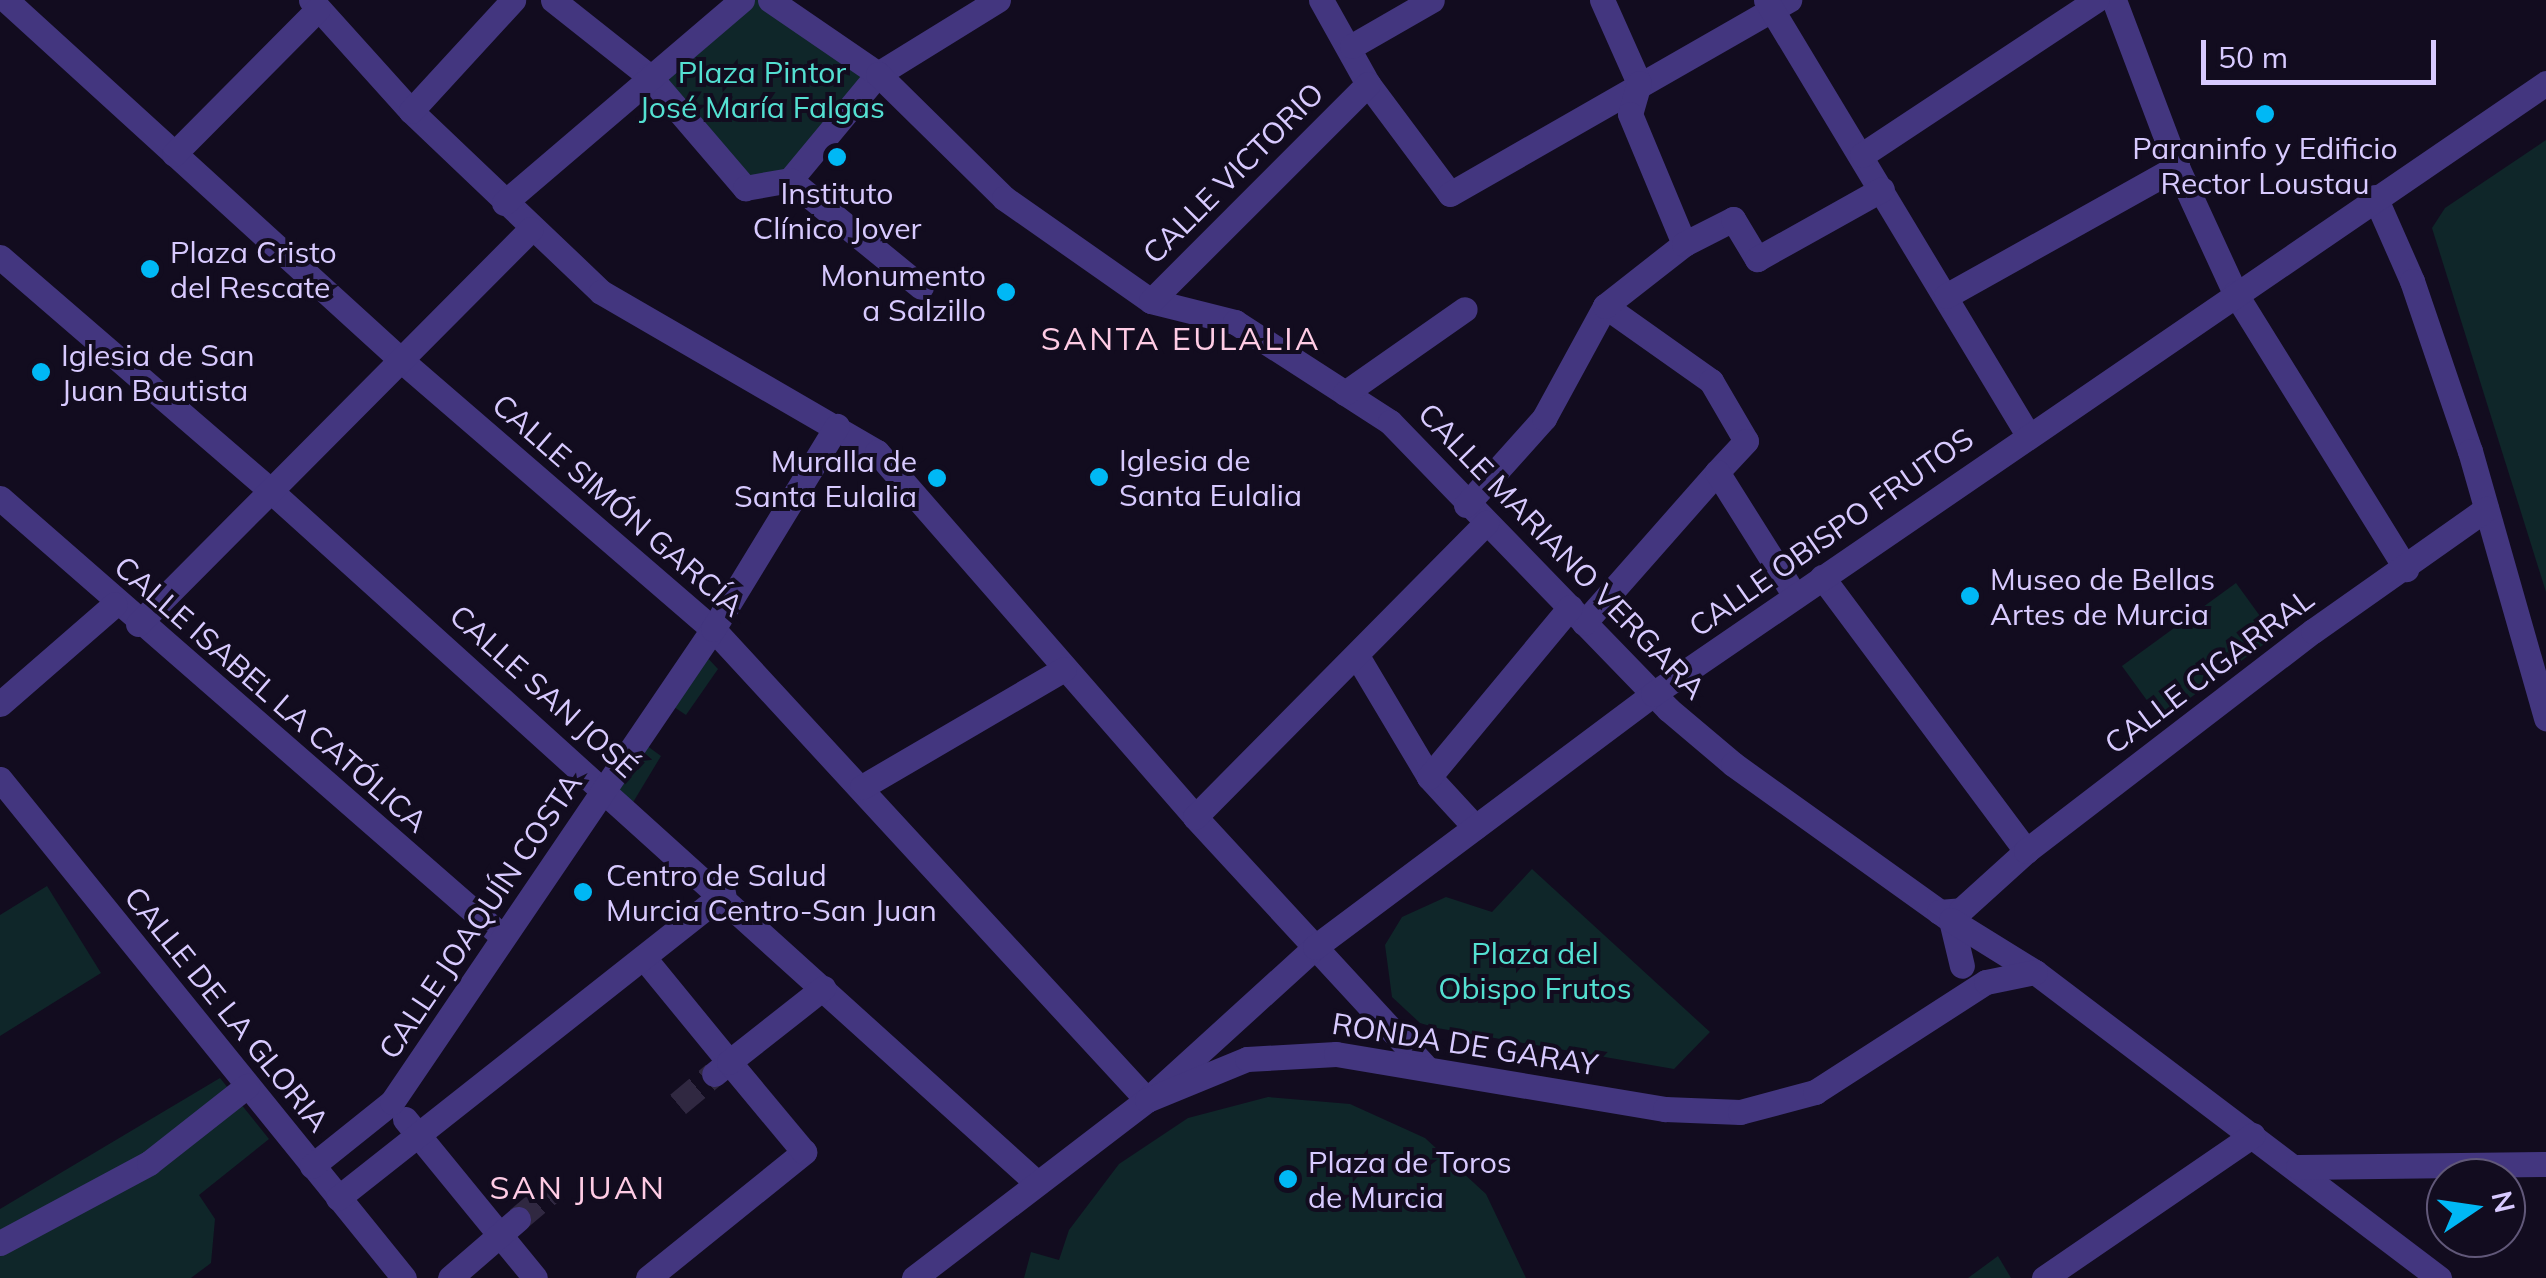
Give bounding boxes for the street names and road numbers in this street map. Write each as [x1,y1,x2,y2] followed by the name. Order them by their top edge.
[1135,75,1331,271] street label: CALLE VICTORIO
[485,386,751,624] street label: CALLE SIMÓN GARCÍA
[1411,395,1713,707] street label: CALLE MARIANO VERGARA
[1682,420,1980,644] street label: CALLE OBISPO FRUTOS
[107,548,435,840] street label: CALLE ISABEL LA CATÓLICA
[2098,581,2320,761] street label: CALLE CIGARRAL
[443,597,645,785] street label: CALLE SAN JOSÉ
[371,766,589,1066] street label: CALLE JOAQUÍN COSTA
[117,879,337,1139] street label: CALLE DE LA GLORIA
[1329,1005,1601,1083] street label: RONDA DE GARAY

